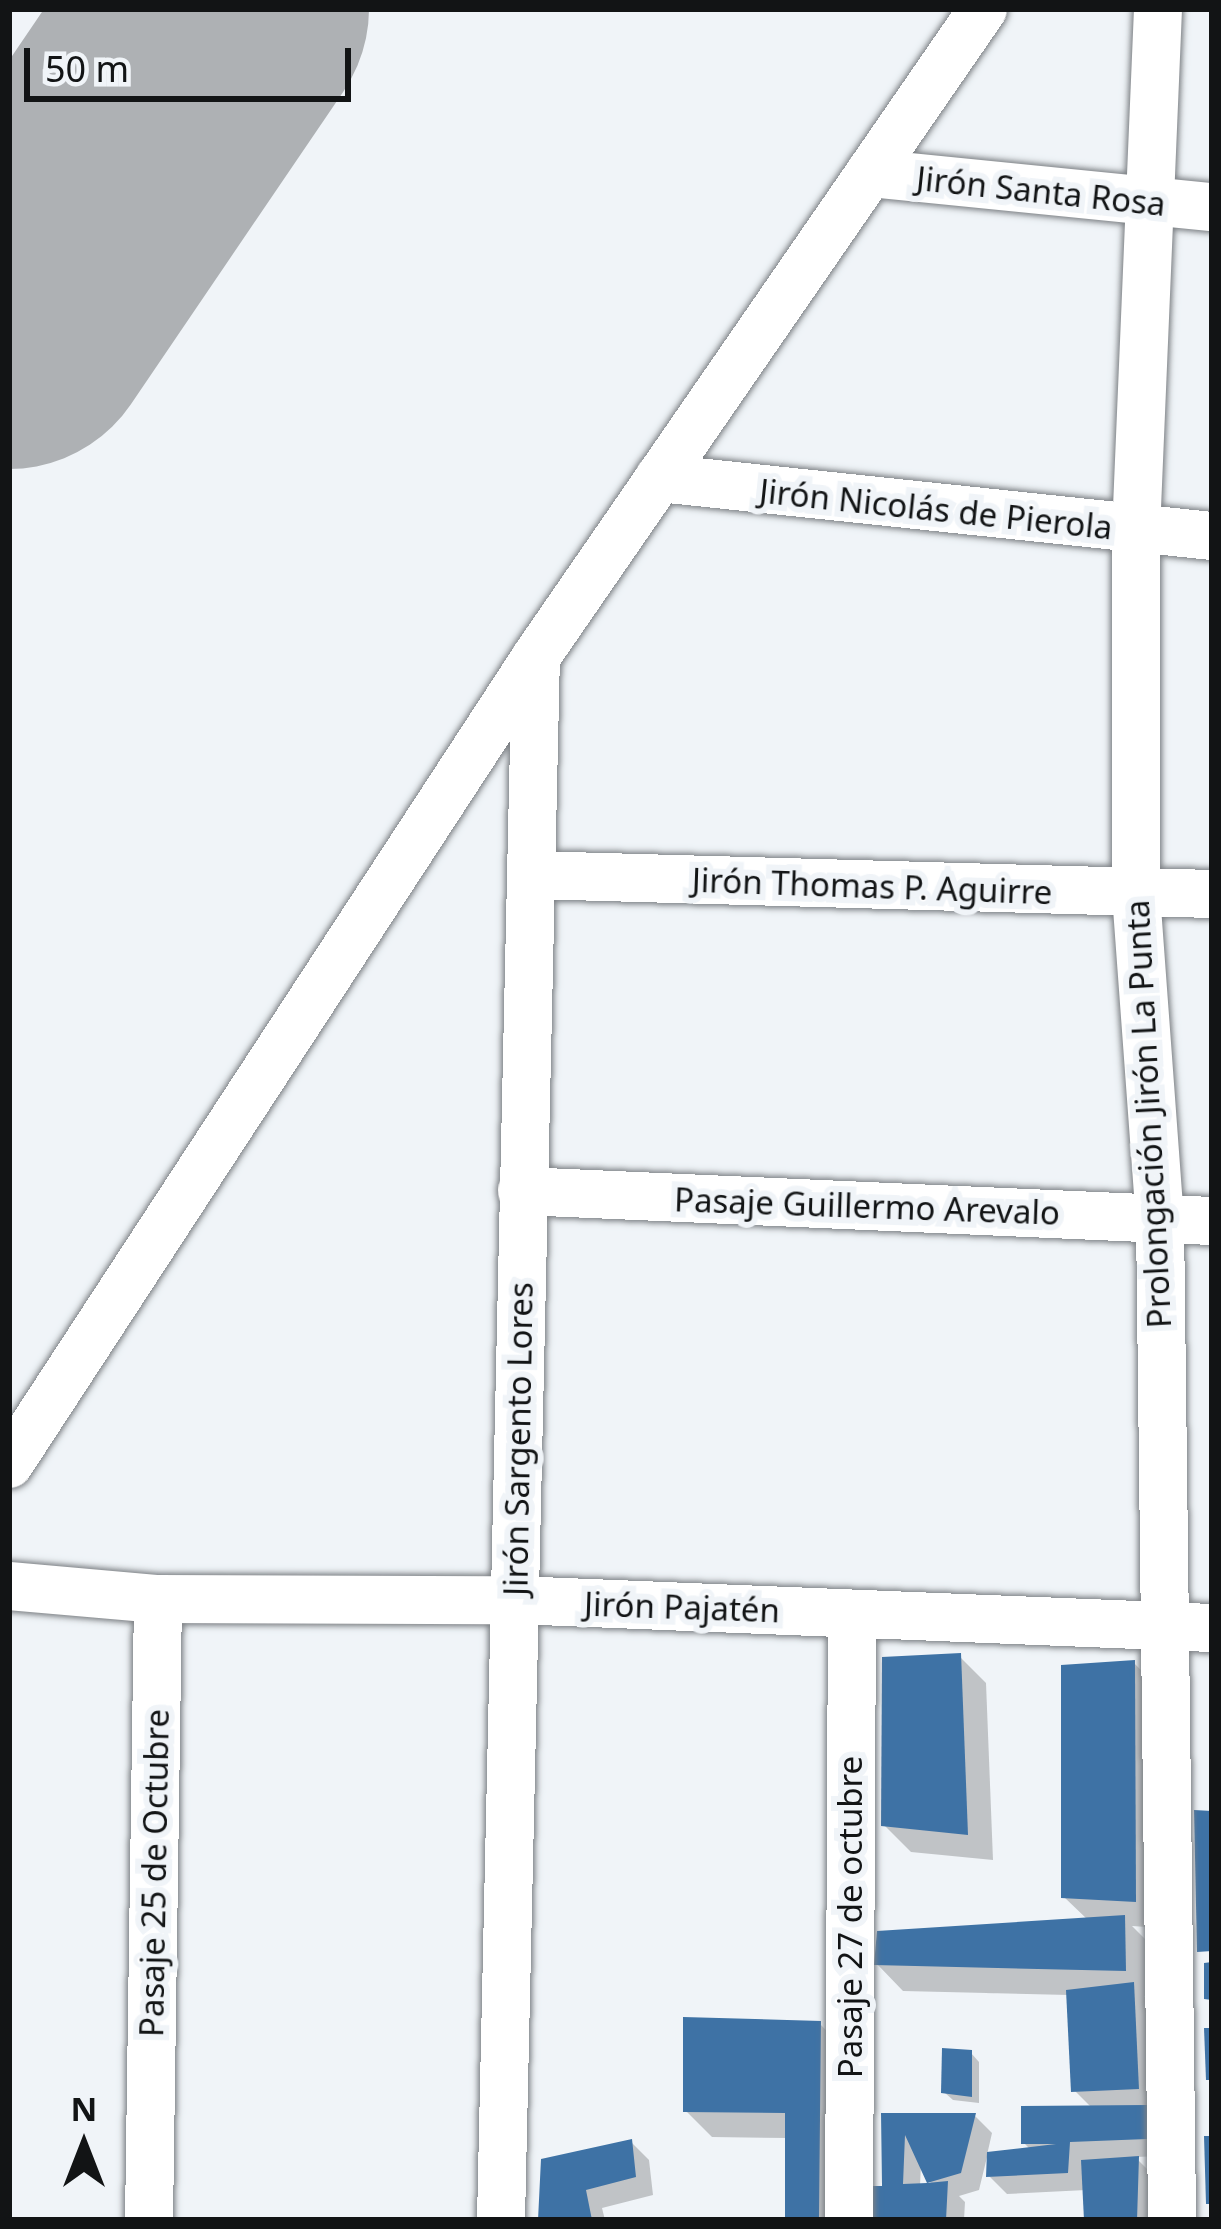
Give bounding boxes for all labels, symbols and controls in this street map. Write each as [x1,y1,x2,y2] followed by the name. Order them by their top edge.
[30,24,357,98] scale bar
[45,44,129,93] text: 50 m
[914,158,1168,224] street label: Jirón Santa Rosa
[758,471,1114,547] street label: Jirón Nicolás de Pierola
[691,860,1053,912] street label: Jirón Thomas P. Aguirre
[1117,899,1179,1329] street label: Prolongación Jirón La Punta
[673,1179,1061,1233] street label: Pasaje Guillermo Arevalo
[495,1282,541,1596] street label: Jirón Sargento Lores
[583,1584,781,1630] street label: Jirón Pajatén
[131,1709,177,2037] street label: Pasaje 25 de Octubre
[830,1756,870,2078] street label: Pasaje 27 de octubre
[24,2085,144,2205] north arrow
[71,2086,97,2131] text: N

